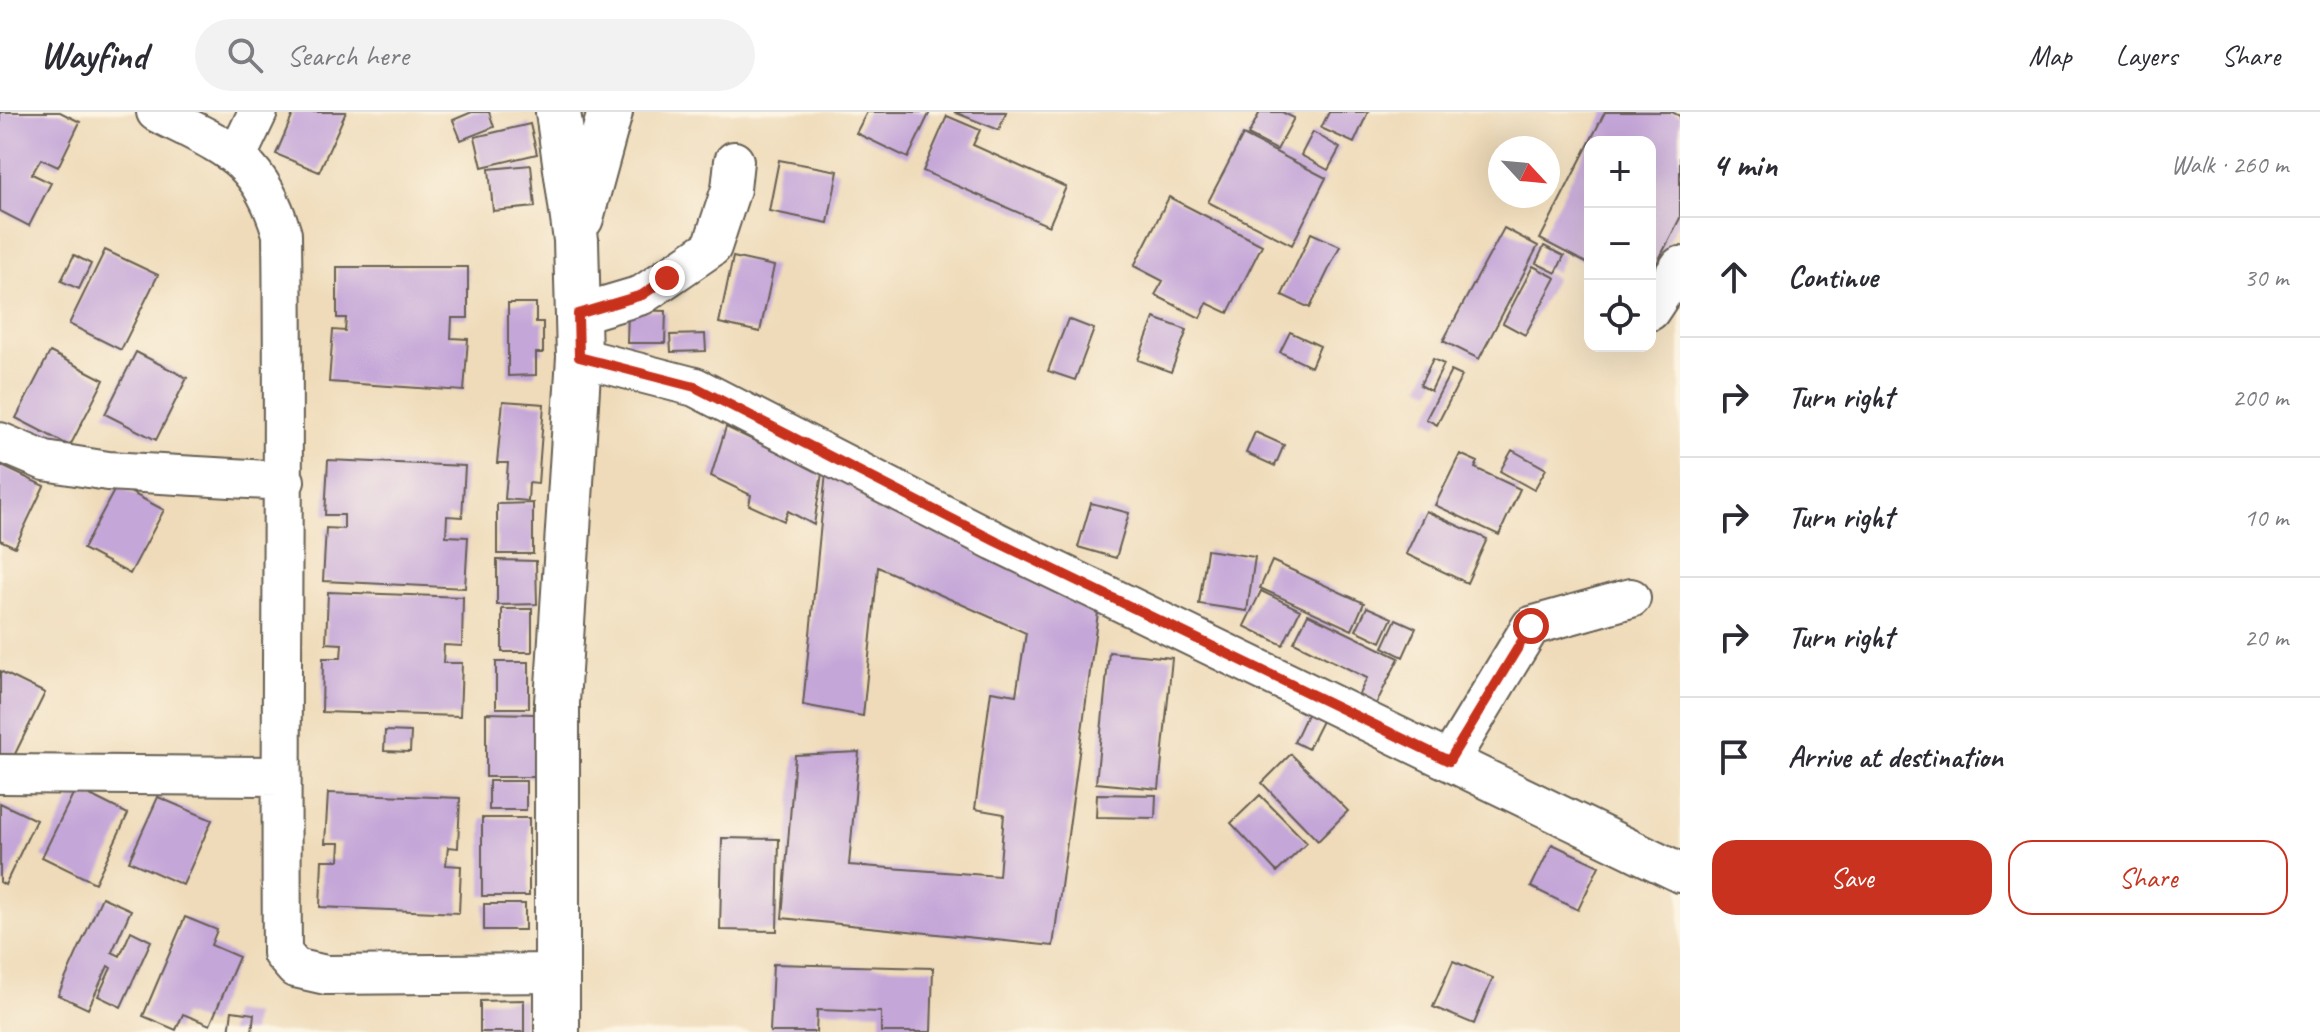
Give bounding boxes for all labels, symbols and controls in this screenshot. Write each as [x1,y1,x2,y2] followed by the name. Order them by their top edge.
[195,19,755,91] search box
[40,32,147,79] text: Wayfind
[223,33,267,77] icon: search
[287,36,409,74] text: Search here
[2029,38,2072,73] text: Map
[2116,38,2177,73] text: Layers
[2221,38,2280,73] text: Share
[1488,136,1560,208] north arrow
[1584,136,1656,352] map controls
[1584,136,1656,208] button: +
[1712,143,1777,186] text: 4 min
[2171,148,2288,181] text: Walk · 260 m
[1584,208,1656,280] button: −
[1712,255,1756,299] icon: ahead
[1788,258,1878,296] text: Continue
[649,260,685,296] route end
[2244,261,2288,294] text: 30 m
[1584,280,1656,352] button: locate
[1712,375,1756,419] icon: right
[1788,378,1893,416] text: Turn right
[2232,381,2288,414] text: 200 m
[1712,495,1756,539] icon: right
[1788,498,1893,536] text: Turn right
[2244,501,2288,534] text: 10 m
[1513,608,1549,644] route start
[1712,615,1756,659] icon: right
[1788,618,1893,656] text: Turn right
[2244,621,2288,654] text: 20 m
[1712,735,1756,779] icon: arrive
[1788,738,2003,776] text: Arrive at destination
[1712,840,1992,915] button: Save
[2008,840,2288,915] button: Share

